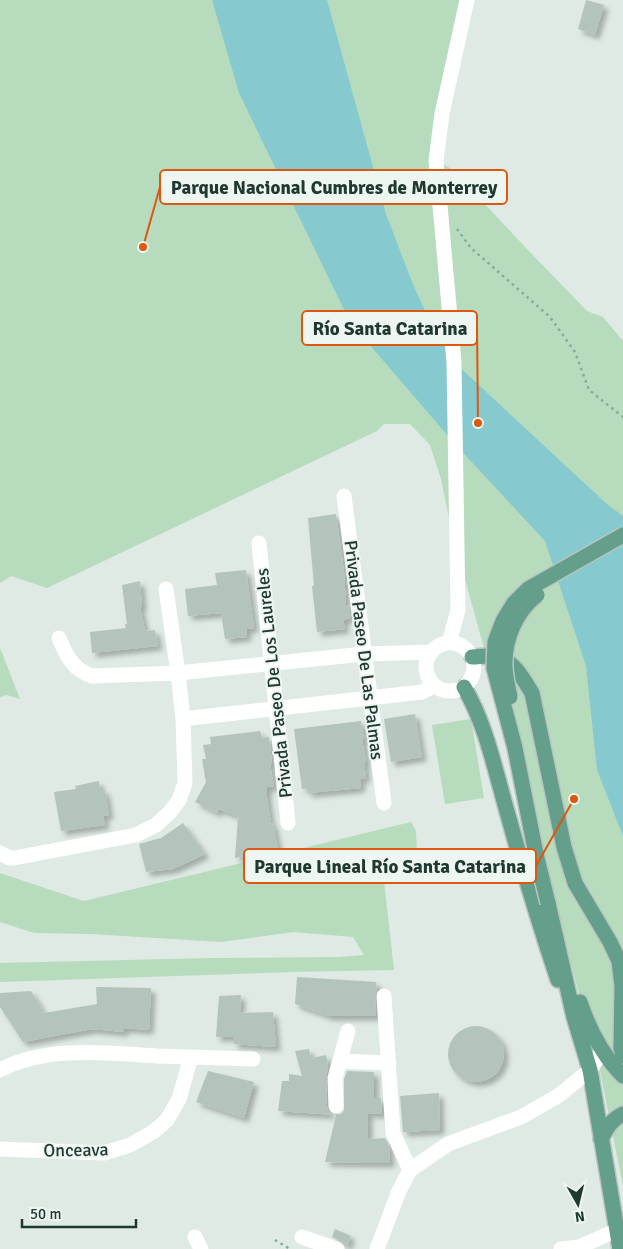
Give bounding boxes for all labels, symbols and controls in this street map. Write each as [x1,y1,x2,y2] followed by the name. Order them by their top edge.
[160,170,507,204] callout: Parque Nacional Cumbres de Monterrey
[171,176,498,200] text: Parque Nacional Cumbres de Monterrey
[302,311,477,345] callout: Río Santa Catarina
[313,317,468,341] text: Río Santa Catarina
[340,539,388,761] street label: Privada Paseo De Las Palmas
[251,567,297,799] street label: Privada Paseo De Los Laureles
[244,849,536,883] callout: Parque Lineal Río Santa Catarina
[254,855,526,879] text: Parque Lineal Río Santa Catarina
[43,1138,109,1162] street label: Onceava
[553,1179,603,1229] north arrow
[22,1196,136,1228] scale bar
[30,1205,61,1223] text: 50 m
[574,1207,586,1225] text: N

